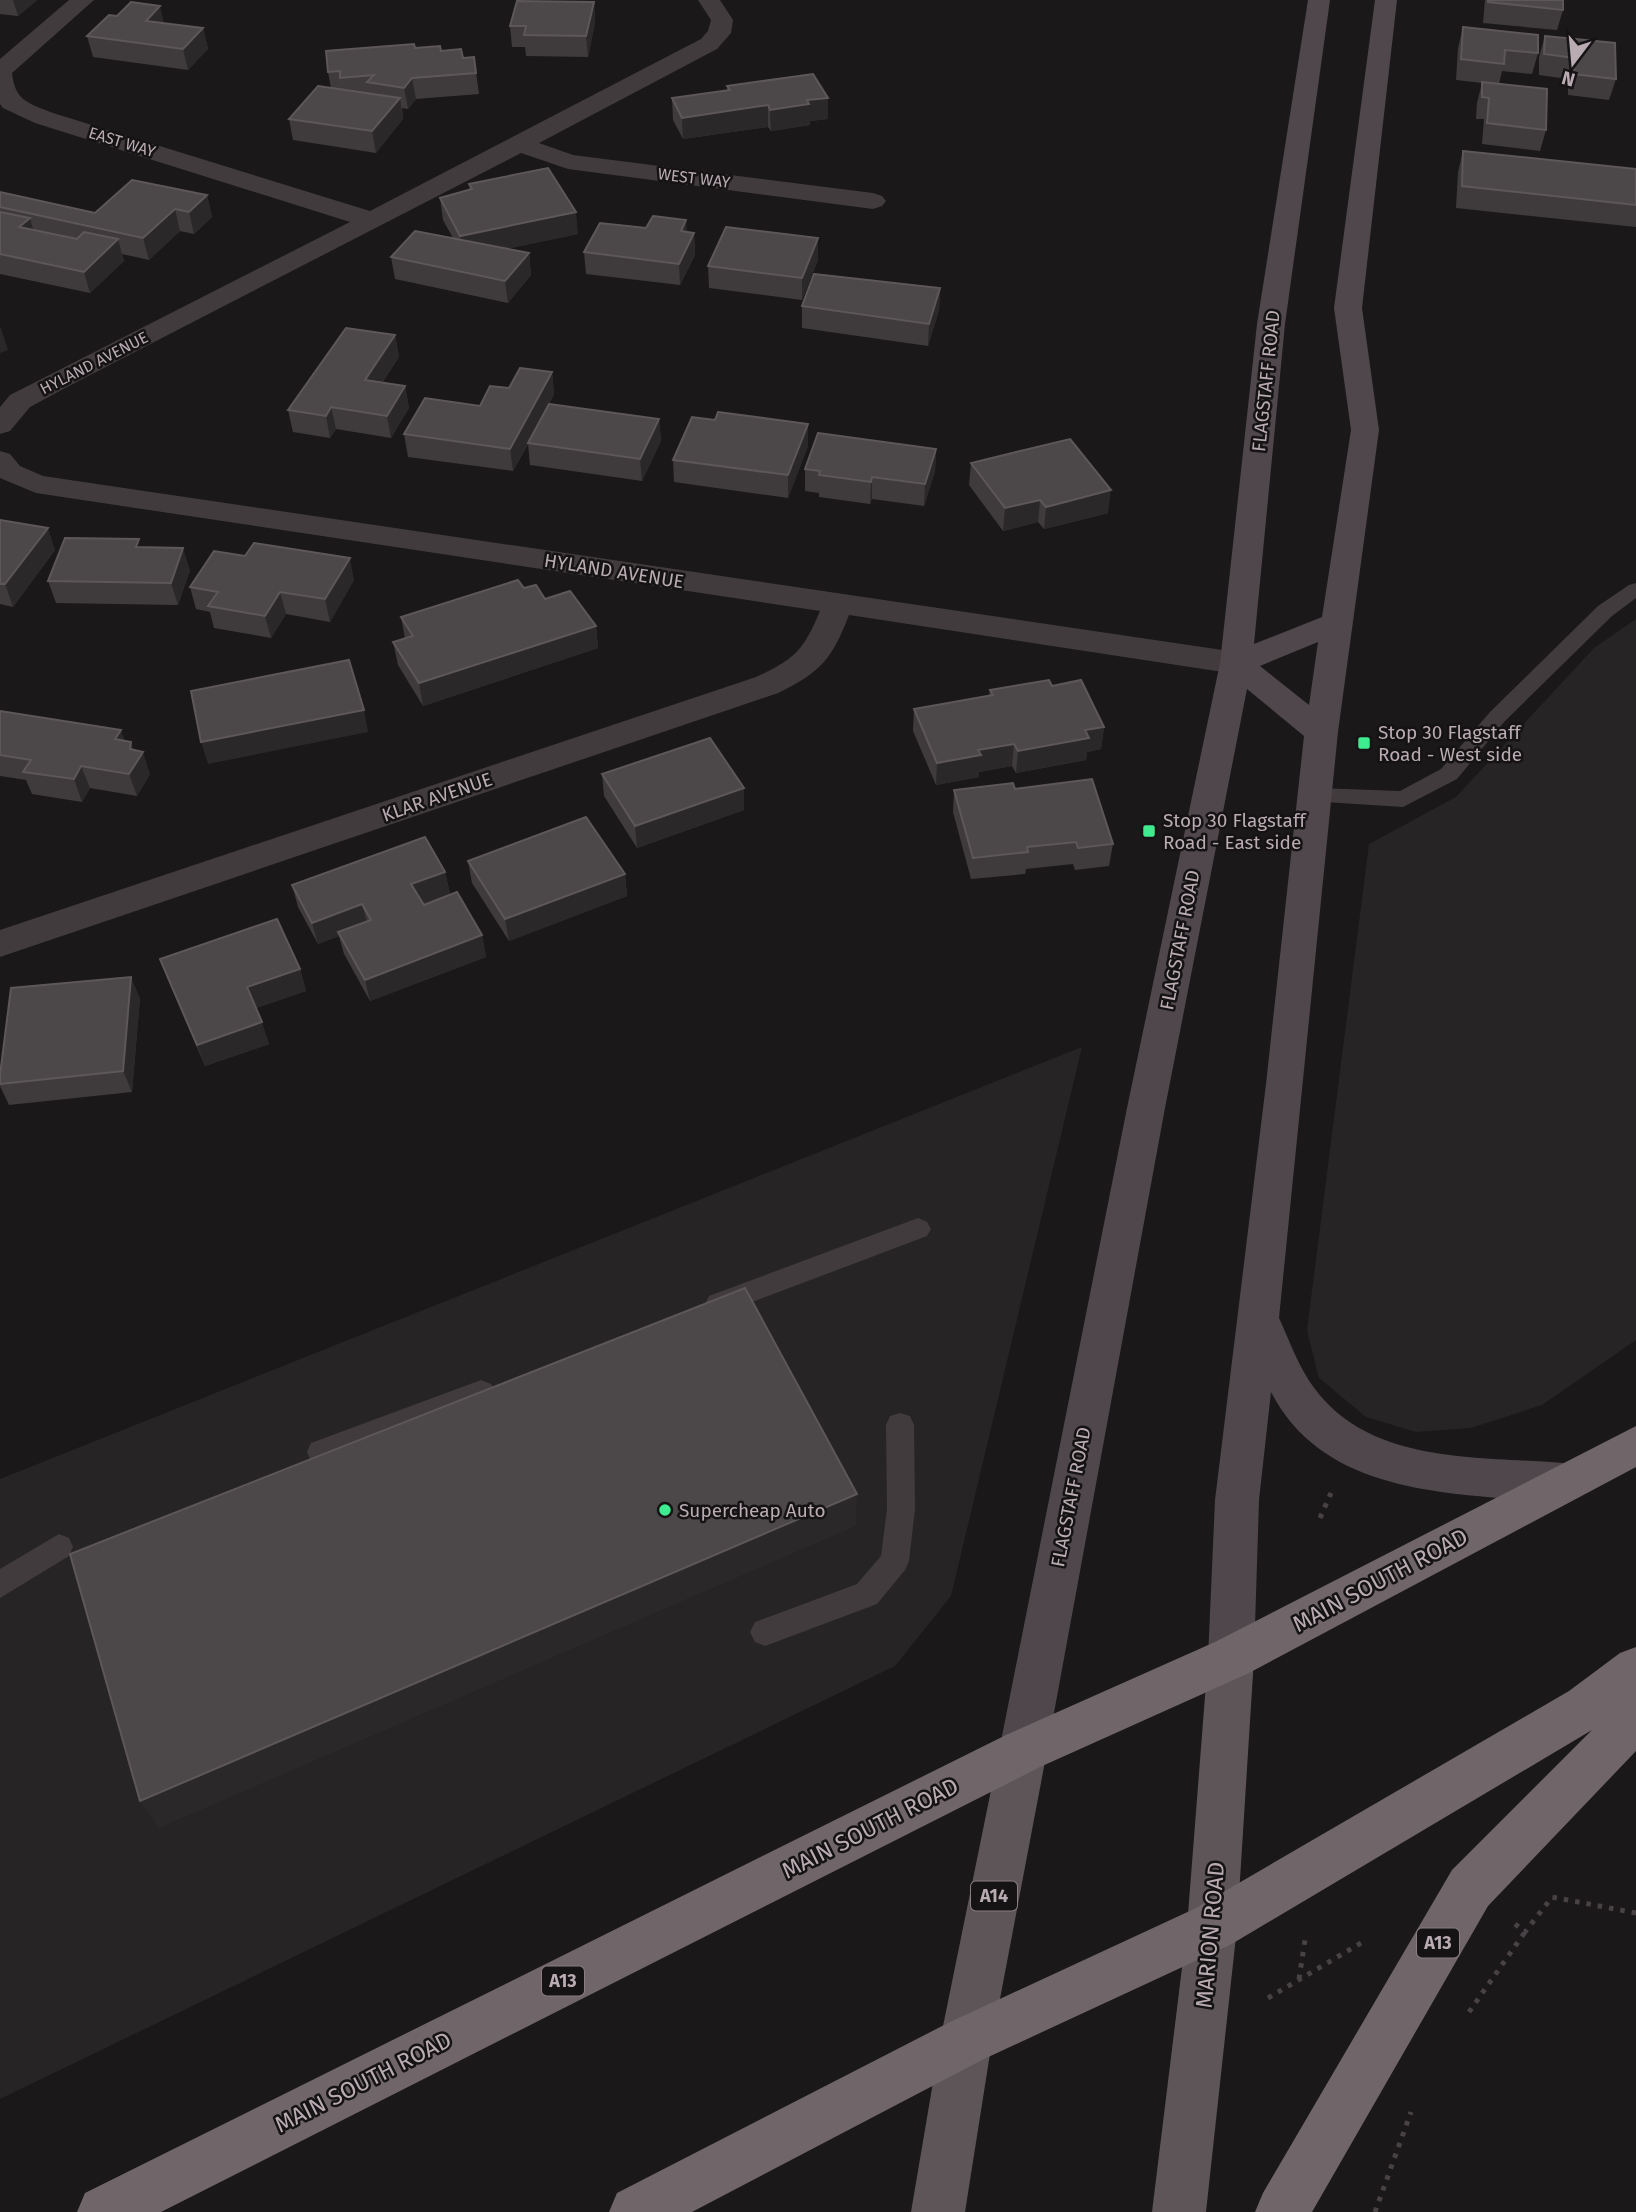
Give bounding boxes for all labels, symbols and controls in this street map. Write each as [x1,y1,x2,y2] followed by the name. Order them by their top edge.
[1538,28,1608,98] north arrow
[1559,66,1578,92] text: N
[86,123,158,161] street label: EAST WAY
[657,164,732,192] street label: WEST WAY
[1247,309,1285,453] street label: FLAGSTAFF ROAD
[37,328,151,398] street label: HYLAND AVENUE
[543,549,685,593] street label: HYLAND AVENUE
[1378,721,1522,766] place label: Stop 30 Flagstaff Road - West side
[1356,735,1372,751] marker: Stop 30 Flagstaff Road - West side
[379,767,495,827] street label: KLAR AVENUE
[1163,809,1307,854] place label: Stop 30 Flagstaff Road - East side
[1141,823,1157,839] marker: Stop 30 Flagstaff Road - East side
[1155,868,1205,1012] street label: FLAGSTAFF ROAD
[1046,1425,1096,1569] street label: FLAGSTAFF ROAD
[679,1499,825,1522] place label: Supercheap Auto
[657,1502,673,1518] marker: Supercheap Auto
[1288,1522,1472,1638] street label: MAIN SOUTH ROAD
[777,1771,963,1885] street label: MAIN SOUTH ROAD
[1190,1861,1230,2009] street label: MARION ROAD
[971,1882,1017,1910] road number: A14
[1417,1928,1459,1957] road number: A13
[542,1966,584,1996] road number: A13
[270,2025,456,2139] street label: MAIN SOUTH ROAD

